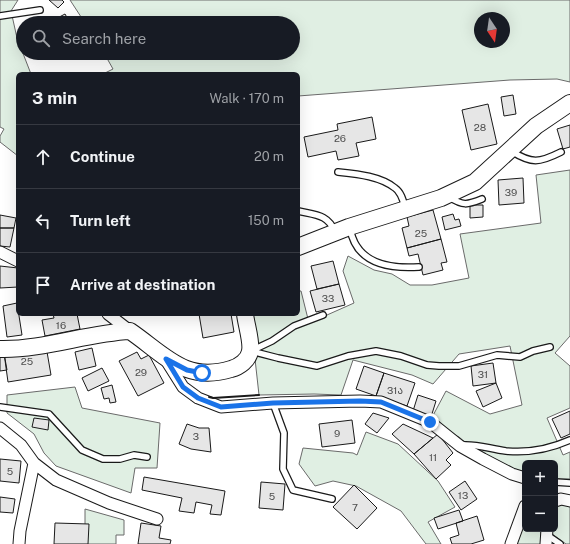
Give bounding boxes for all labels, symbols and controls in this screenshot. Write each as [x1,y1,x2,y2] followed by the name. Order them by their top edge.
[474,12,510,48] north arrow
[16,16,300,60] search box
[30,27,52,49] icon: search
[62,30,146,47] text: Search here
[32,88,77,108] text: 3 min
[209,91,284,106] text: Walk · 170 m
[474,121,486,133] house number: 28
[334,132,346,144] house number: 26
[32,146,54,168] icon: ahead
[70,148,135,165] text: Continue
[254,149,284,164] text: 20 m
[505,186,517,198] house number: 39
[32,210,54,232] icon: left
[70,212,131,229] text: Turn left
[248,213,284,228] text: 150 m
[415,227,427,239] house number: 25
[32,274,54,296] icon: arrive
[70,276,215,293] text: Arrive at destination
[322,292,334,304] house number: 33
[56,319,66,331] house number: 16
[21,355,33,367] house number: 25
[193,364,211,382] route start
[135,366,147,378] house number: 29
[478,368,488,380] house number: 31
[387,384,403,396] house number: 31ა
[421,413,439,431] route end
[334,427,340,439] house number: 9
[193,430,199,442] house number: 3
[429,451,437,463] house number: 11
[522,460,558,532] map controls
[522,460,558,496] button: +
[7,465,13,477] house number: 5
[458,489,468,501] house number: 13
[269,490,275,502] house number: 5
[522,496,558,532] button: −
[352,501,358,513] house number: 7

